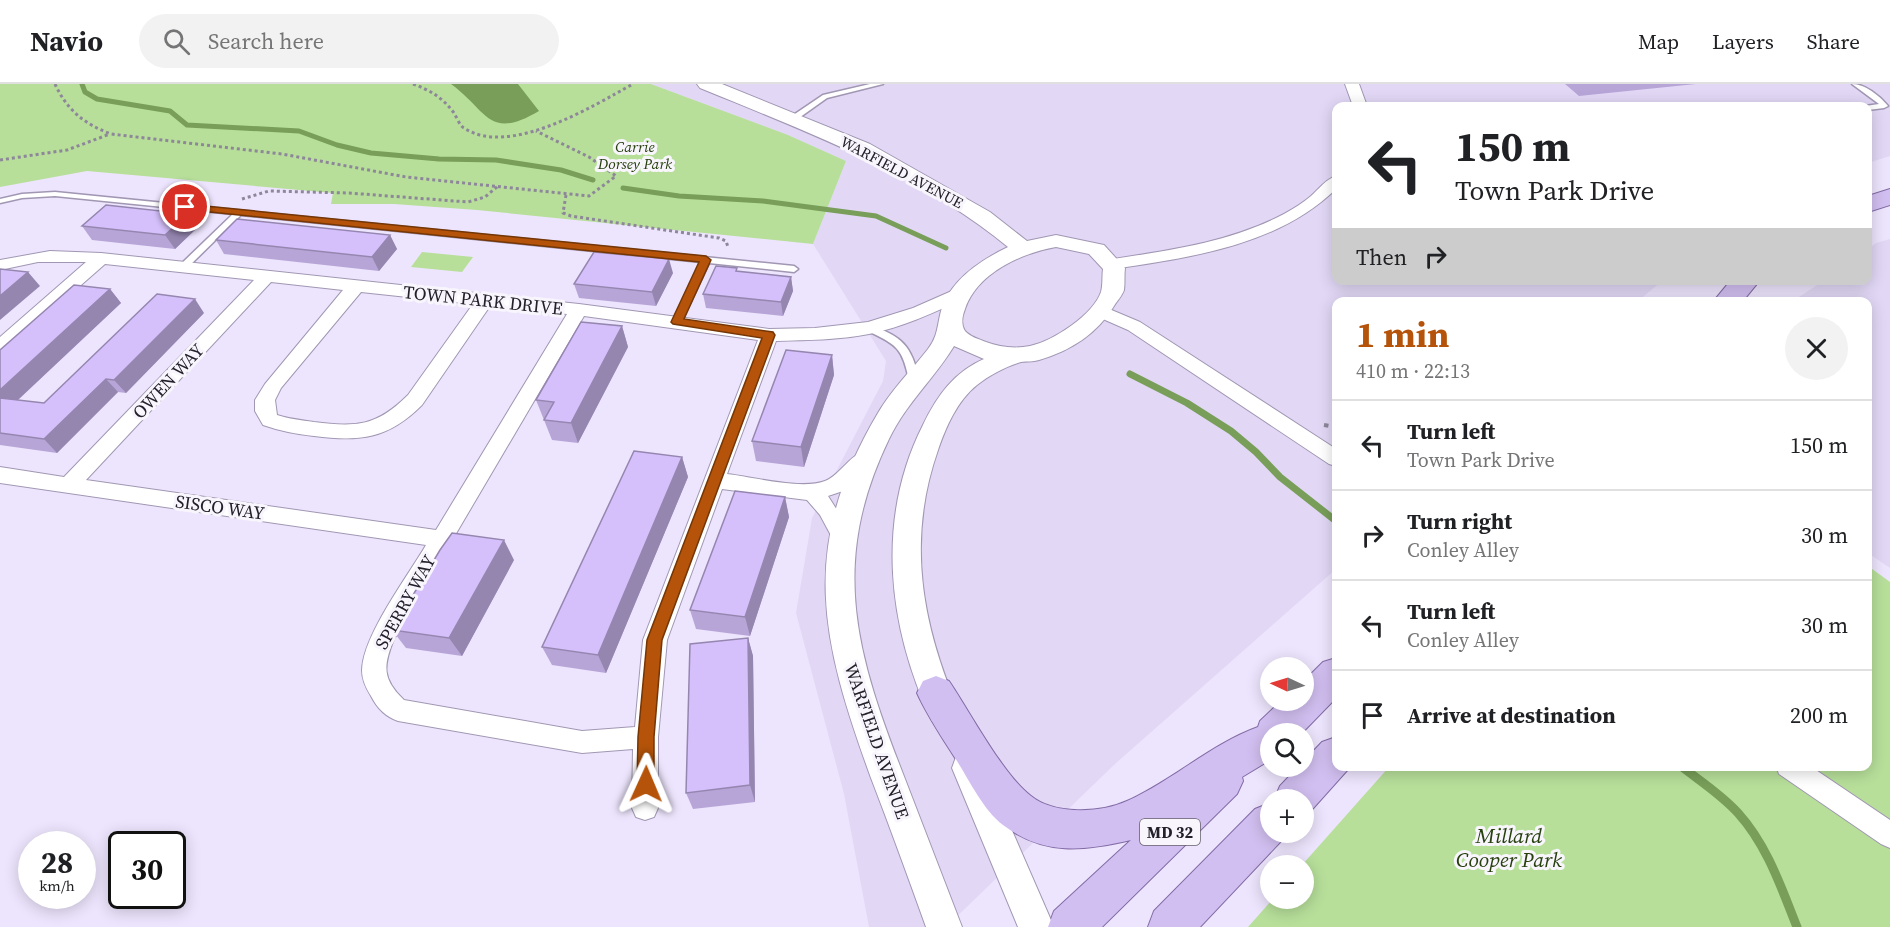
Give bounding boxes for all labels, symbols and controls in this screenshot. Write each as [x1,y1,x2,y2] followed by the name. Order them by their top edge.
[139,14,559,68] search box
[30,22,103,60] text: Navio
[160,25,193,58] icon: search
[208,26,324,56] text: Search here
[1638,27,1679,56] text: Map
[1712,27,1774,56] text: Layers
[1807,27,1860,56] text: Share
[1455,117,1570,175] text: 150 m
[1356,126,1434,204] icon: left
[837,131,967,213] street label: WARFIELD AVENUE
[597,136,673,174] park label: Carrie Dorsey Park
[1455,172,1654,209] text: Town Park Drive
[159,181,210,232] pin
[168,190,201,223] icon: arrive
[1419,240,1452,273] icon: right
[1356,242,1407,272] text: Then
[402,279,564,321] street label: TOWN PARK DRIVE
[1356,310,1449,359] text: 1 min
[1785,317,1848,380] button: close
[127,338,210,424] street label: OWEN WAY
[1356,357,1470,385] text: 410 m · 22:13
[1407,416,1495,446] text: Turn left
[1356,429,1389,462] icon: left
[1790,430,1848,460] text: 150 m
[1407,446,1555,474] text: Town Park Drive
[174,488,267,526] street label: SISCO WAY
[1407,506,1512,536] text: Turn right
[1356,519,1389,552] icon: right
[1801,520,1848,550] text: 30 m
[1407,536,1519,564] text: Conley Alley
[369,550,442,654] street label: SPERRY WAY
[1407,596,1495,626] text: Turn left
[1356,609,1389,642] icon: left
[1801,610,1848,640] text: 30 m
[1407,626,1519,654] text: Conley Alley
[1260,657,1314,711] north arrow
[1260,657,1314,909] map controls
[839,660,915,822] street label: WARFIELD AVENUE
[1356,699,1389,732] icon: arrive
[1407,700,1616,730] text: Arrive at destination
[1790,700,1848,730] text: 200 m
[1260,723,1314,777] button: search
[614,752,678,816] position arrow
[1260,789,1314,843] button: +
[1140,819,1200,845] road number: MD 32
[1456,821,1562,874] park label: Millard Cooper Park
[108,831,186,909] speed limit sign: 30
[41,842,73,883] text: 28
[1260,855,1314,909] button: −
[39,875,75,896] text: km/h

